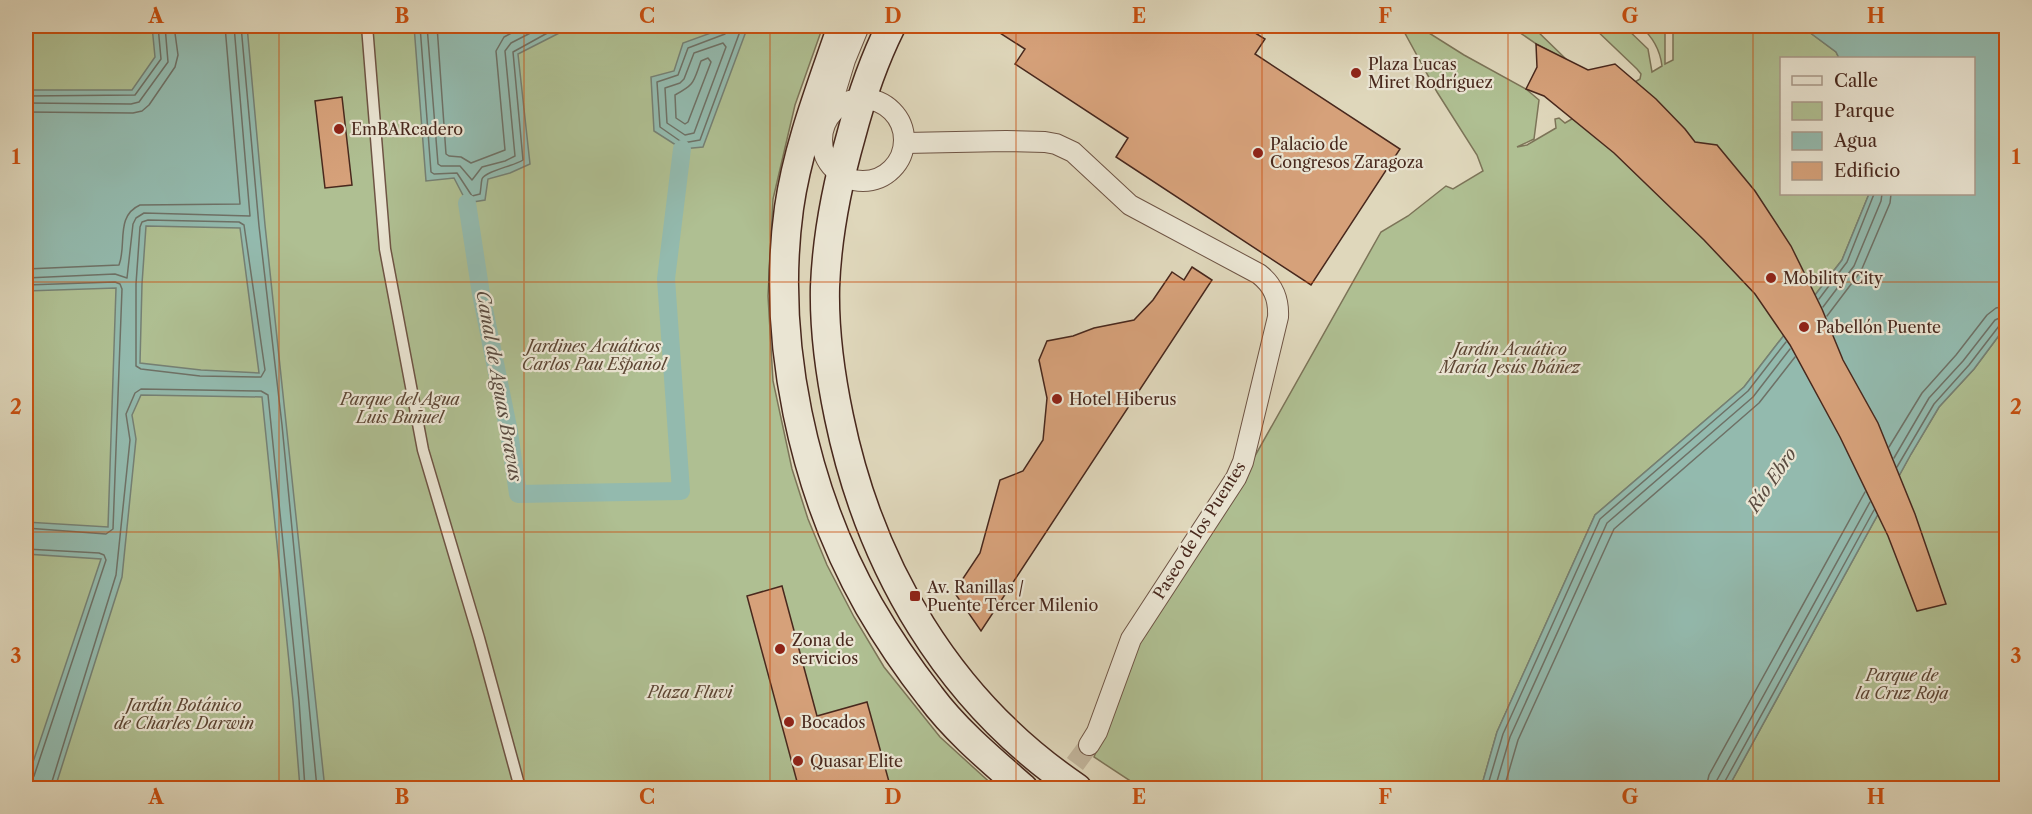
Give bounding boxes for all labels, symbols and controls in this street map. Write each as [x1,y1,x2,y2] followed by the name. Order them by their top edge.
[147,4,164,28] text: A
[395,4,410,28] text: B
[639,4,655,28] text: C
[884,4,902,28] text: D
[1132,4,1146,28] text: E
[1378,4,1392,28] text: F
[1622,4,1639,28] text: G
[1867,4,1885,28] text: H
[1368,54,1493,92] place label: Plaza Lucas Miret Rodríguez
[1780,57,1975,195] legend
[1349,66,1363,80] marker: Plaza Lucas Miret Rodríguez
[1834,70,1878,92] text: Calle
[1834,100,1895,122] text: Parque
[351,119,463,139] place label: EmBARcadero
[332,122,346,136] marker: EmBARcadero
[1833,130,1878,152] text: Agua
[1270,134,1424,172] place label: Palacio de Congresos Zaragoza
[12,145,21,169] text: 1
[2012,145,2021,169] text: 1
[1251,146,1265,160] marker: Palacio de Congresos Zaragoza
[1834,160,1900,182] text: Edificio
[1783,268,1884,288] place label: Mobility City
[1764,271,1778,285] marker: Mobility City
[471,288,527,484] water label: Canal de Aguas Bravas
[1816,317,1941,337] place label: Pabellón Puente
[1797,320,1811,334] marker: Pabellón Puente
[522,336,668,374] park label: Jardines Acuáticos Carlos Pau Español
[1438,339,1582,377] park label: Jardín Acuático María Jesús Ibáñez
[338,389,460,427] park label: Parque del Agua Luis Buñuel
[1069,389,1177,409] place label: Hotel Hiberus
[1050,392,1064,406] marker: Hotel Hiberus
[10,395,22,419] text: 2
[2010,395,2022,419] text: 2
[1741,444,1801,518] water label: Río Ebro
[1149,457,1249,603] street label: Paseo de los Puentes
[926,577,1098,615] place label: Av. Ranillas / Puente Tercer Milenio
[908,589,922,603] marker: Av. Ranillas / Puente Tercer Milenio
[792,630,858,668] place label: Zona de servicios
[773,642,787,656] marker: Zona de servicios
[10,644,22,668] text: 3
[2010,644,2022,668] text: 3
[1856,665,1949,703] park label: Parque de la Cruz Roja
[646,682,733,702] park label: Plaza Fluvi
[114,695,254,733] park label: Jardín Botánico de Charles Darwin
[801,712,865,732] place label: Bocados
[782,715,796,729] marker: Bocados
[810,751,903,771] place label: Quasar Elite
[791,754,805,768] marker: Quasar Elite
[147,785,164,809] text: A
[395,785,410,809] text: B
[639,785,655,809] text: C
[884,785,902,809] text: D
[1132,785,1146,809] text: E
[1378,785,1392,809] text: F
[1622,785,1639,809] text: G
[1867,785,1885,809] text: H

